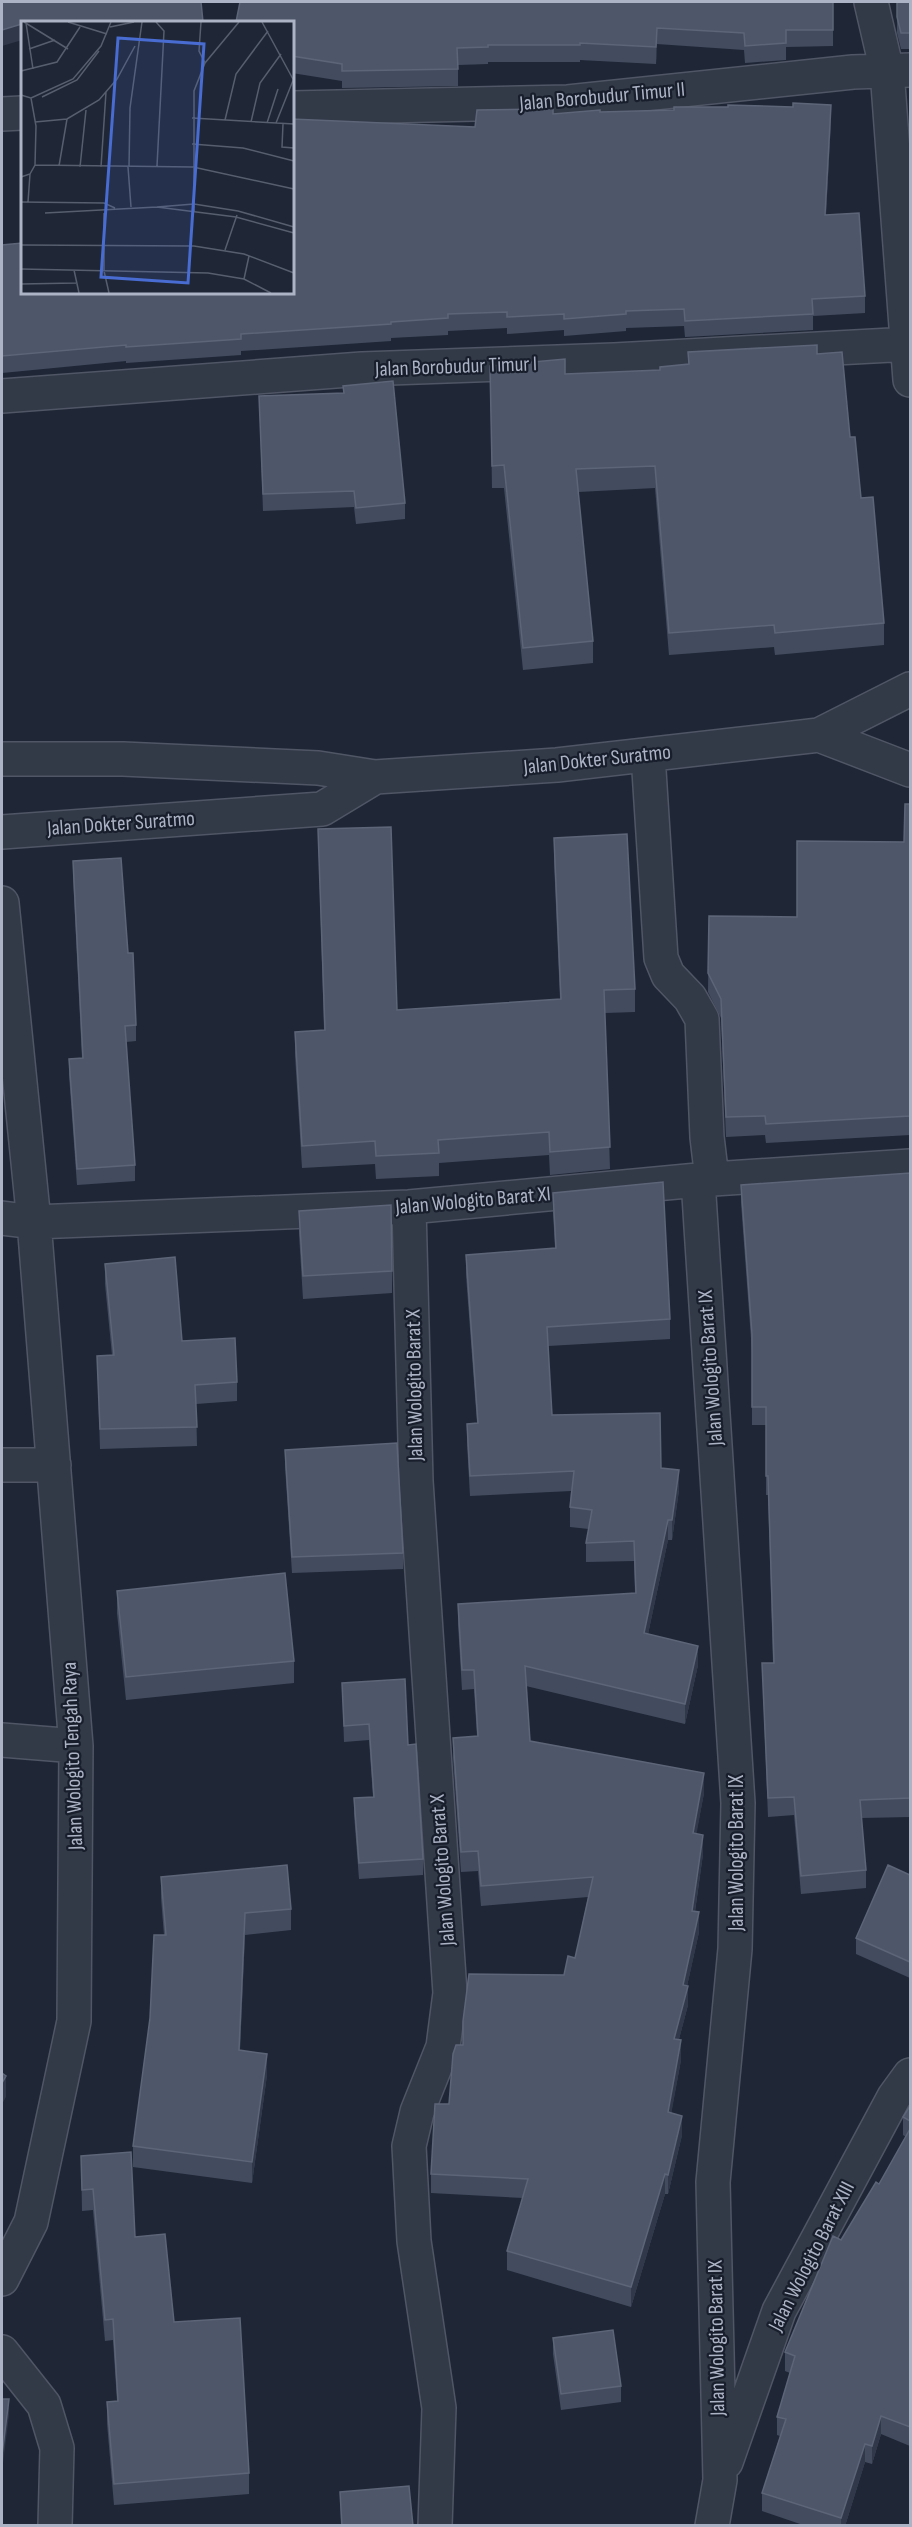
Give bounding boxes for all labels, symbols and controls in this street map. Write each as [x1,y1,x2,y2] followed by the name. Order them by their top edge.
[21,21,294,294] inset map
[517,77,686,116] street label: Jalan Borobudur Timur II
[374,351,537,382] street label: Jalan Borobudur Timur I
[521,739,672,780] street label: Jalan Dokter Suratmo
[45,806,196,841] street label: Jalan Dokter Suratmo
[393,1181,552,1220] street label: Jalan Wologito Barat XI
[693,1289,728,1448] street label: Jalan Wologito Barat IX
[401,1309,428,1462] street label: Jalan Wologito Barat X
[57,1662,88,1851] street label: Jalan Wologito Tengah Raya
[724,1775,749,1932] street label: Jalan Wologito Barat IX
[425,1793,460,1948] street label: Jalan Wologito Barat X
[763,2177,860,2336] street label: Jalan Wologito Barat XIII
[703,2260,730,2417] street label: Jalan Wologito Barat IX

